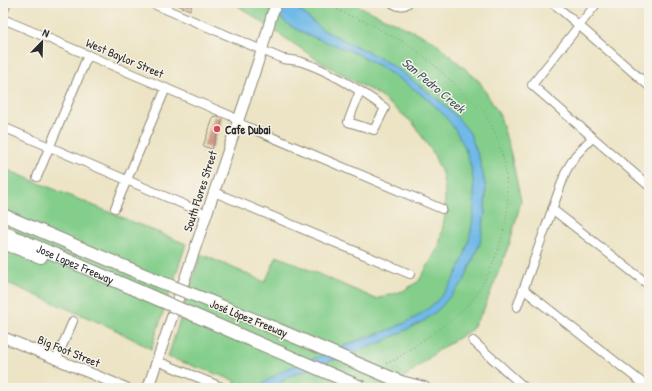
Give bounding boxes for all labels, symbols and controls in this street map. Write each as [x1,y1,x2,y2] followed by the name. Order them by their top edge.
[22,22,62,62] north arrow
[40,25,51,40] text: N
[84,34,167,82] street label: West Baylor Street
[399,53,471,118] water label: San Pedro Creek
[225,121,271,138] place label: Cafe Dubai
[212,124,222,134] marker: Cafe Dubai
[179,147,221,234] street label: South Flores Street
[34,239,117,288] street label: Jose Lopez Freeway
[208,295,290,341] street label: José López Freeway
[35,331,104,372] street label: Big Foot Street

